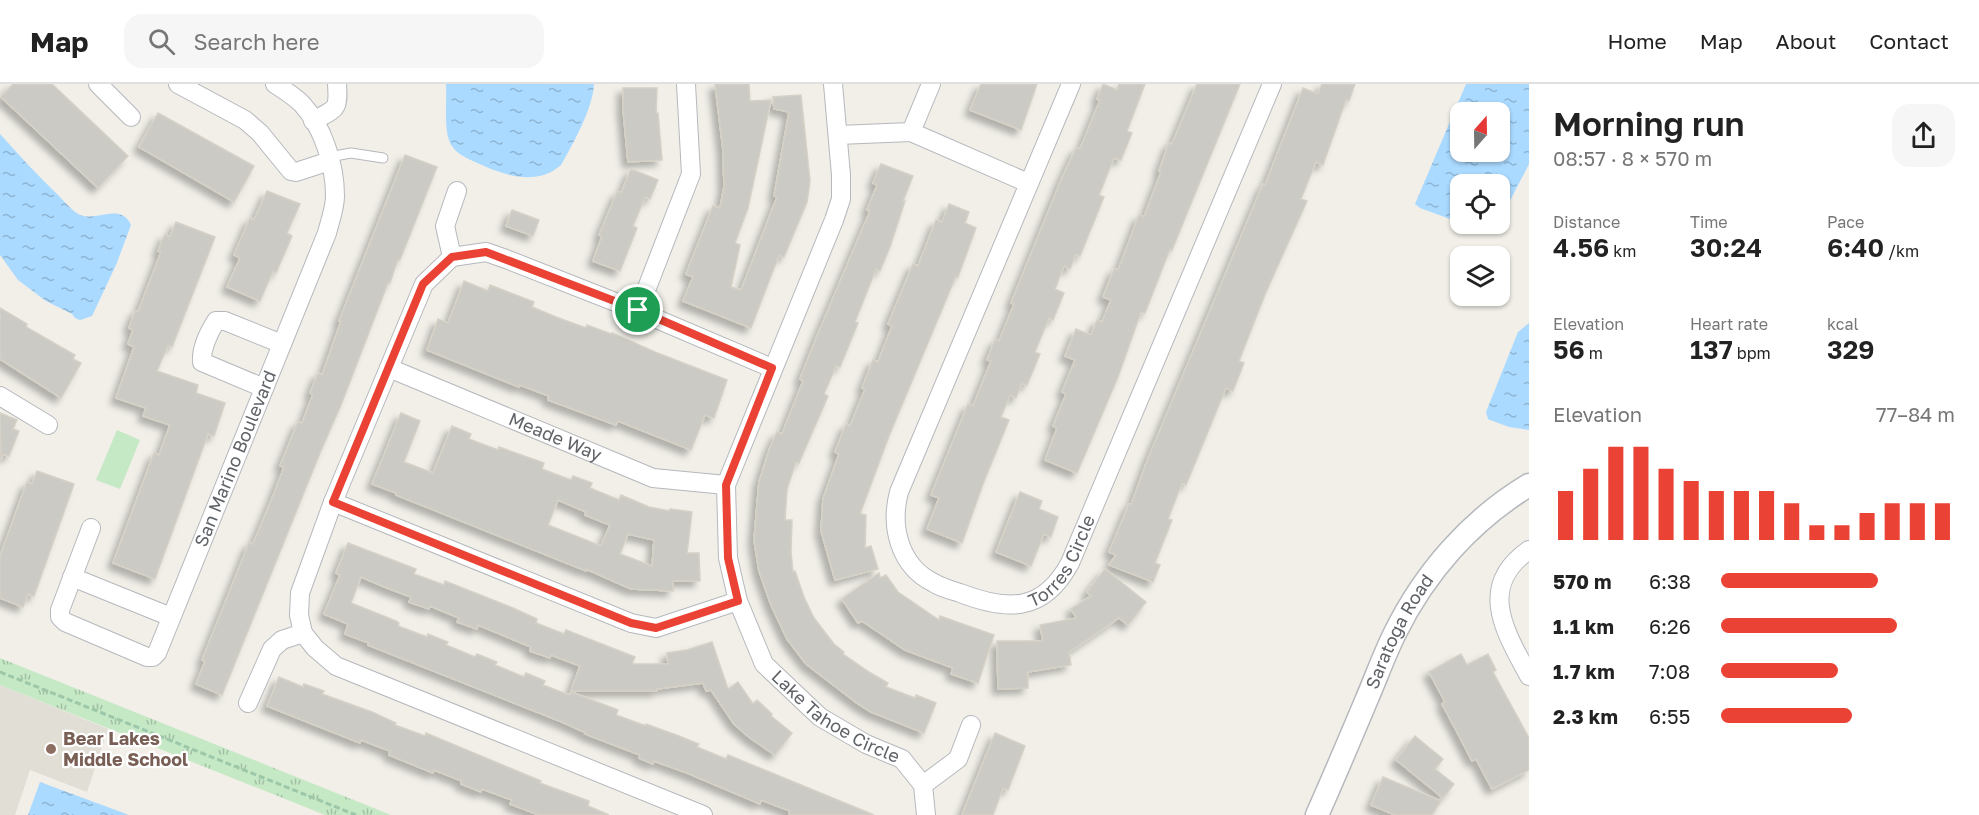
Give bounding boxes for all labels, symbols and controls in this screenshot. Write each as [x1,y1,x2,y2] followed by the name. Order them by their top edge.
[124,14,544,68] search box
[30,25,88,58] text: Map
[145,25,178,58] icon: search
[193,28,319,55] text: Search here
[1607,28,1667,54] text: Home
[1700,28,1743,54] text: Map
[1776,28,1836,54] text: About
[1869,28,1949,54] text: Contact
[1450,102,1510,162] north arrow
[1450,102,1510,306] map controls
[1553,104,1745,143] text: Morning run
[1892,104,1955,167] button: share
[1553,146,1712,170] text: 08:57 · 8 × 570 m
[1450,174,1510,234] button: locate
[1553,212,1620,232] text: Distance
[1690,212,1728,232] text: Time
[1827,212,1864,232] text: Pace
[1553,232,1609,263] text: 4.56
[1690,232,1762,263] text: 30:24
[1827,232,1884,263] text: 6:40
[1609,241,1636,261] text: km
[1884,241,1919,261] text: /km
[1450,246,1510,306] button: layers
[612,284,663,335] pin
[621,293,654,326] icon: arrive
[1553,314,1624,334] text: Elevation
[1690,314,1768,334] text: Heart rate
[1827,314,1859,334] text: kcal
[1553,334,1585,365] text: 56
[1690,334,1733,365] text: 137
[1827,334,1875,365] text: 329
[1585,343,1603,363] text: m
[1733,343,1771,363] text: bpm
[189,367,280,550] street label: San Marino Boulevard
[1553,402,1642,426] text: Elevation
[1876,402,1955,426] text: 77–84 m
[506,407,605,465] street label: Meade Way
[1025,511,1099,611] street label: Torres Circle
[1360,569,1437,692] street label: Saratoga Road
[1553,569,1612,593] text: 570 m
[1649,569,1691,593] text: 6:38
[1553,614,1614,638] text: 1.1 km
[1649,614,1691,638] text: 6:26
[1553,659,1615,683] text: 1.7 km
[1649,659,1690,683] text: 7:08
[767,665,903,767] street label: Lake Tahoe Circle
[1553,704,1618,728] text: 2.3 km
[1649,704,1690,728] text: 6:55
[63,727,188,770] place label: Bear Lakes Middle School
[44,742,58,756] marker: Bear Lakes Middle School

